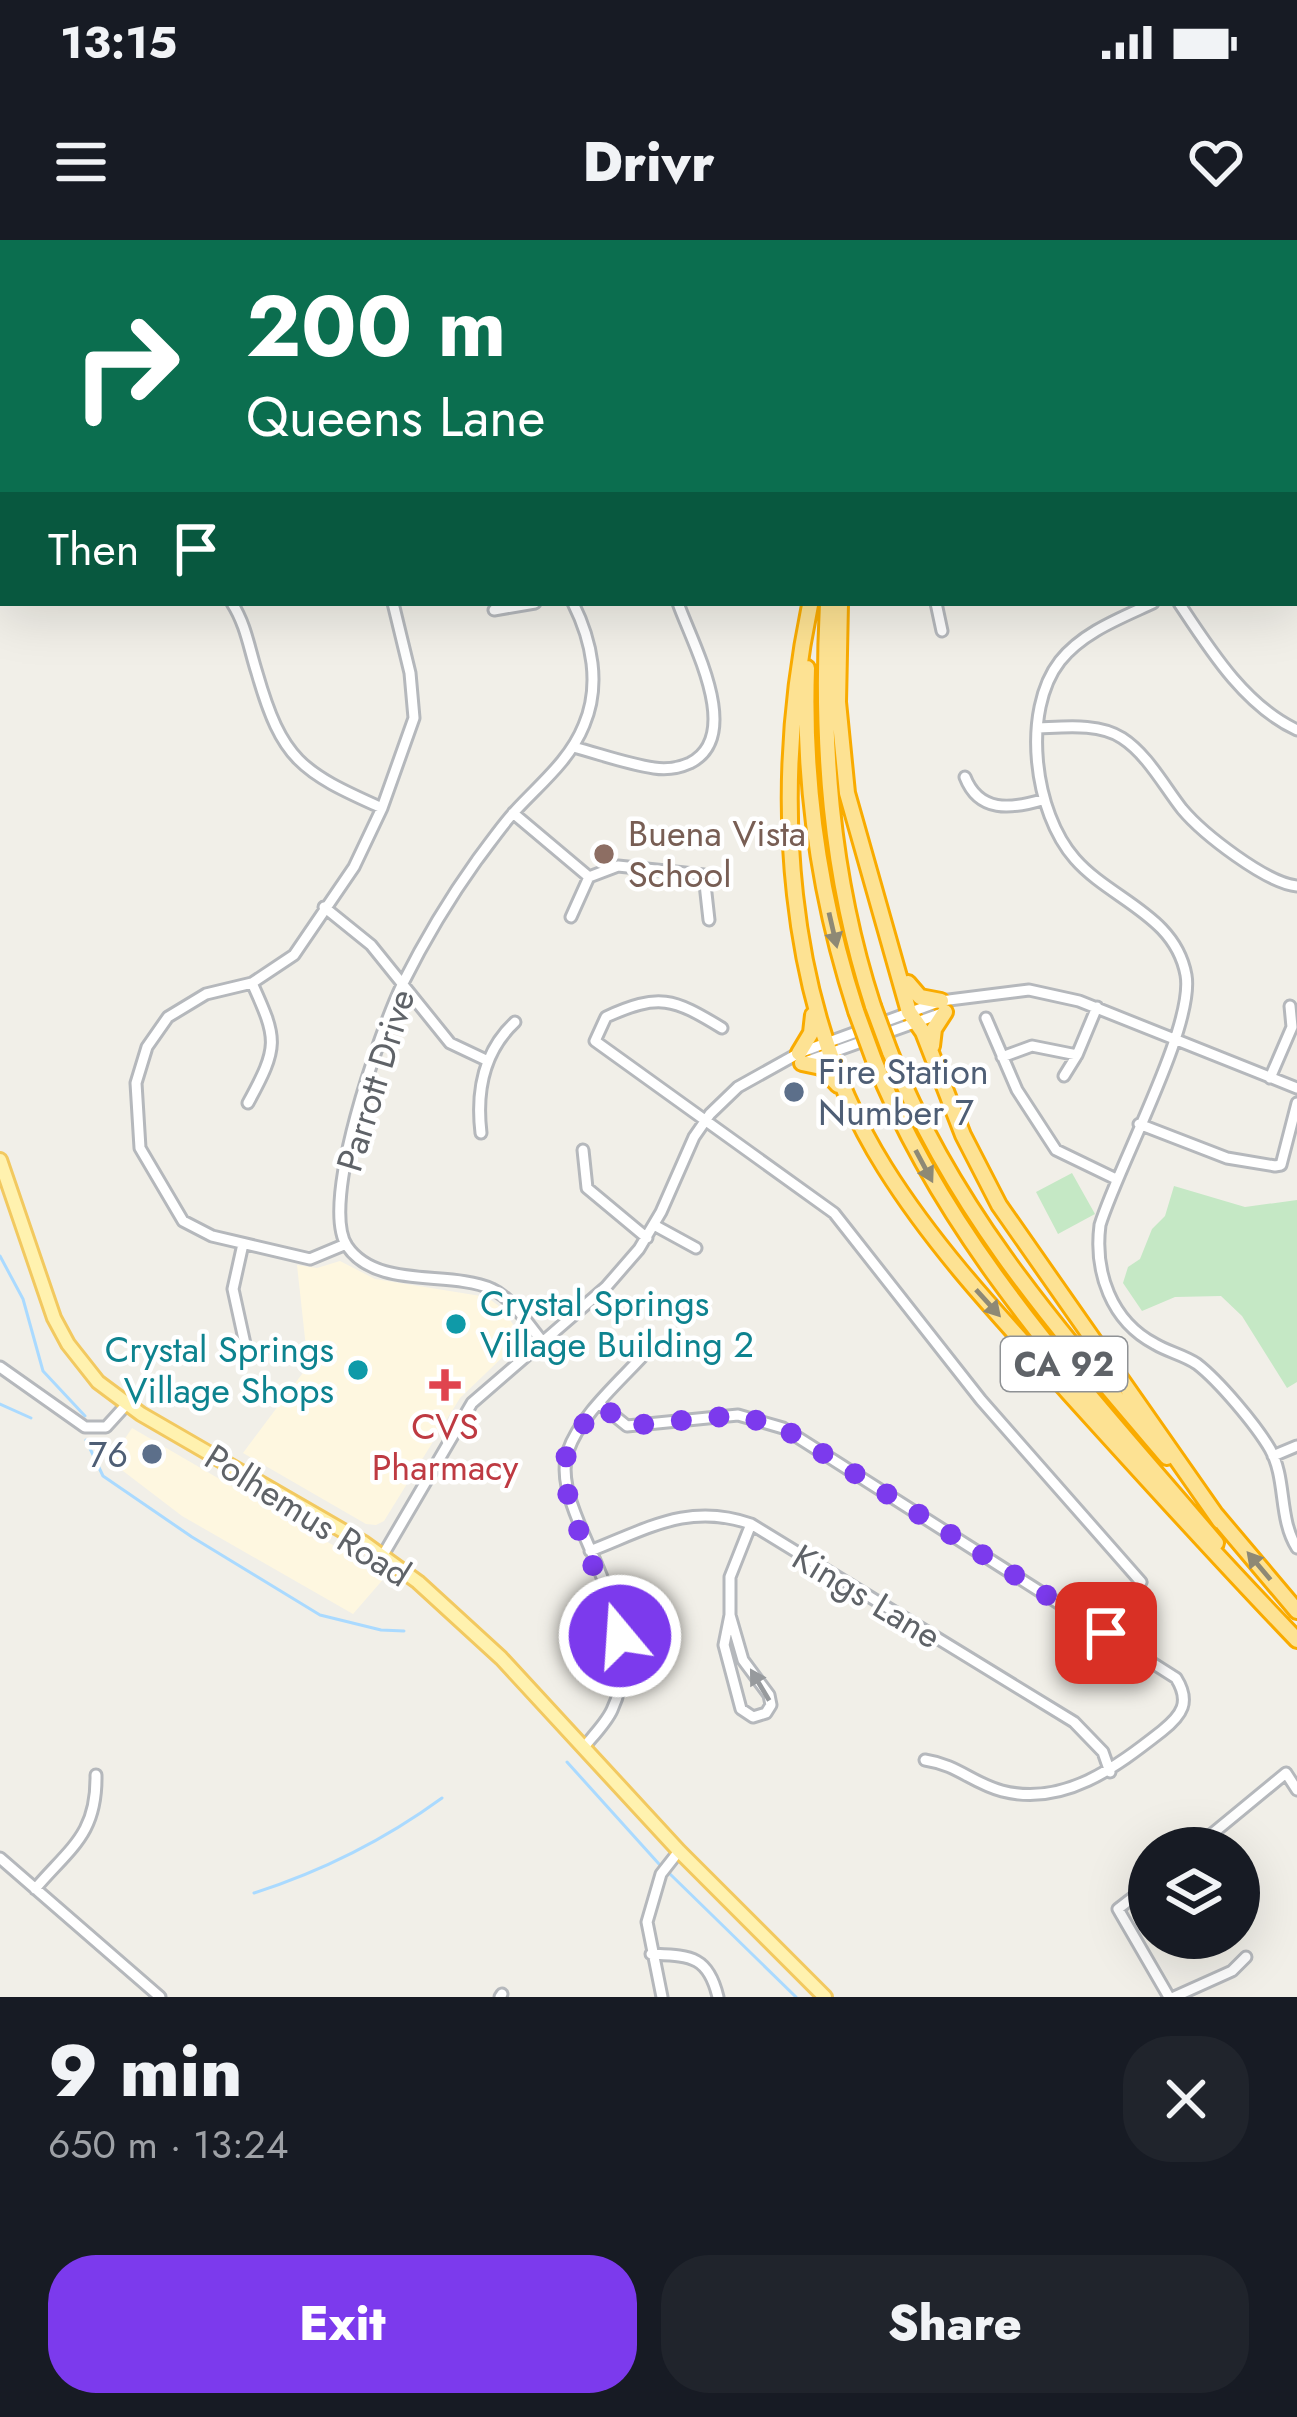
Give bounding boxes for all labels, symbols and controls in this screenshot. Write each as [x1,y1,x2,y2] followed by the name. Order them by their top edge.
[60,10,177,75] text: 13:15
[582,123,715,201] text: Drivr
[48,129,114,195] icon: menu
[1183,129,1249,195] icon: heart
[246,266,506,388] text: 200 m
[48,288,204,444] icon: right
[246,378,545,456] text: Queens Lane
[163,516,229,582] icon: arrive
[48,517,139,582] text: Then
[628,807,806,900] place label: Buena Vista School
[591,841,617,867] marker: Buena Vista School
[824,911,843,948] one-way arrow
[323,983,427,1177] street label: Parrott Drive
[818,1045,989,1138] place label: Fire Station Number 7
[781,1079,807,1105] marker: Fire Station Number 7
[913,1148,934,1183] one-way arrow
[480,1277,754,1370] place label: Crystal Springs Village Building 2
[974,1289,1001,1318] one-way arrow
[443,1311,469,1337] marker: Crystal Springs Village Building 2
[105,1323,334,1416] place label: Crystal Springs Village Shops
[1001,1337,1127,1391] road number: CA 92
[345,1357,371,1383] marker: Crystal Springs Village Shops
[432,1372,458,1398] marker: CVS Pharmacy
[372,1400,519,1493] place label: CVS Pharmacy
[88,1428,128,1480] place label: 76
[195,1431,421,1599] street label: Polhemus Road
[139,1441,165,1467] marker: 76
[783,1531,951,1661] street label: Kings Lane
[1246,1551,1272,1581] one-way arrow
[557,1573,683,1699] position arrow
[1055,1582,1157,1684] pin
[1073,1600,1139,1666] icon: arrive
[750,1669,772,1702] one-way arrow
[1128,1827,1260,1959] map controls
[1128,1827,1260,1959] button: layers
[48,2019,242,2123] text: 9 min
[1123,2036,1249,2162] button: close
[48,2116,289,2173] text: 650 m · 13:24
[48,2255,637,2393] button: Exit
[661,2255,1249,2393] button: Share

